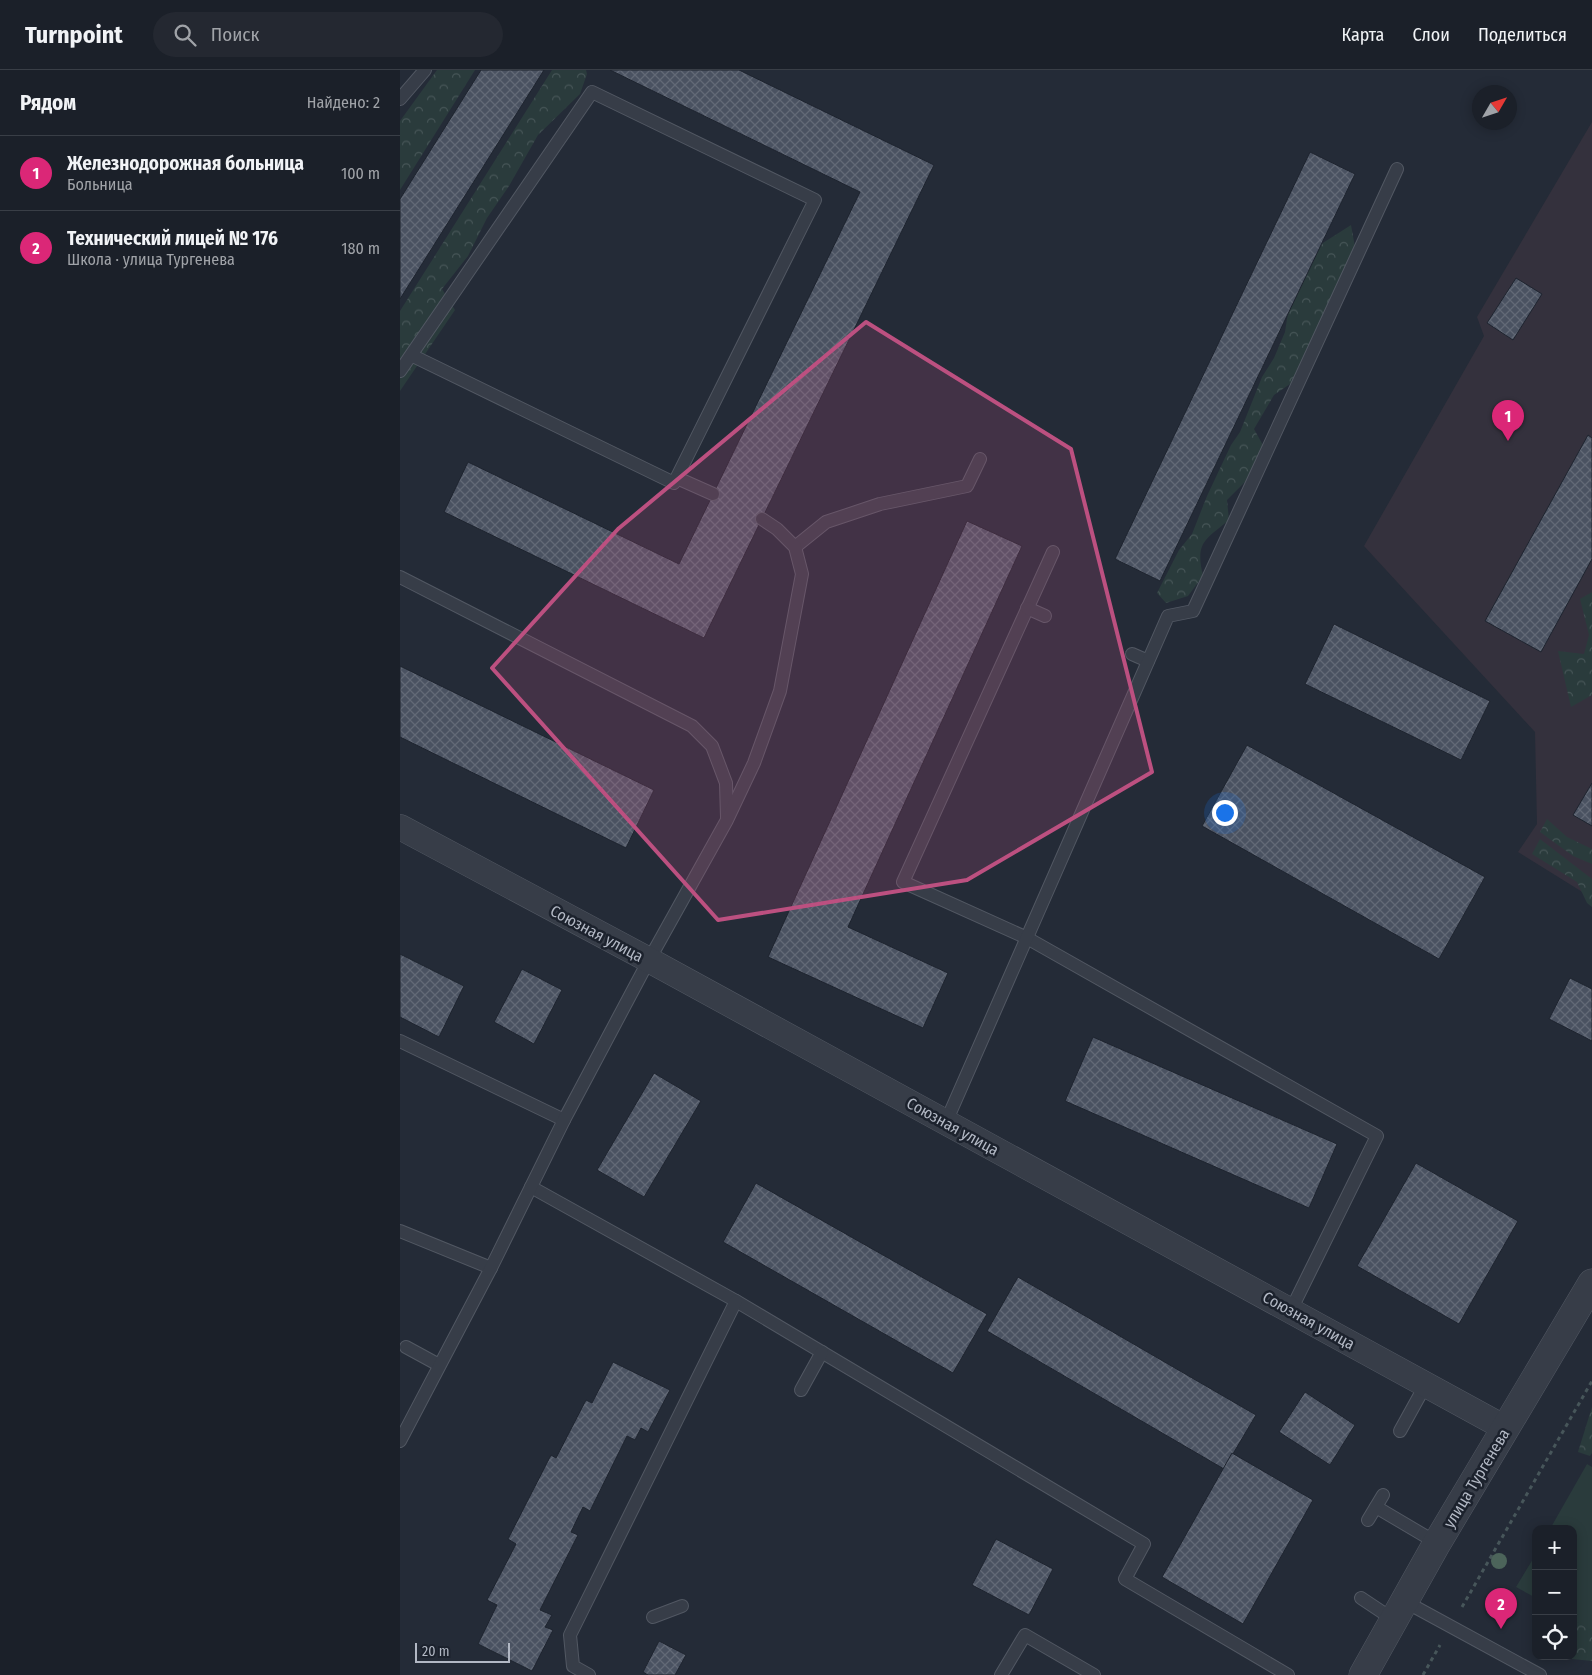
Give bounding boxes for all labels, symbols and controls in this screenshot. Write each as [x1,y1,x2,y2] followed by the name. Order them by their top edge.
[153,12,503,57] search box
[25,21,123,49] text: Turnpoint
[171,21,199,49] icon: search
[211,23,259,46] text: Поиск
[1341,24,1384,46] text: Карта
[1412,24,1450,46] text: Слои
[1478,24,1567,46] text: Поделиться
[1472,85,1517,130] north arrow
[20,90,76,116] text: Рядом
[307,93,380,112] text: Найдено: 2
[67,152,304,175] text: Железнодорожная больница
[33,164,39,183] text: 1
[341,164,380,183] text: 100 m
[67,175,133,194] text: Больница
[67,227,278,250] text: Технический лицей № 176
[32,239,40,258] text: 2
[341,239,380,258] text: 180 m
[67,250,235,269] text: Школа · улица Тургенева
[1492,400,1524,441] pin: 1
[1212,800,1238,826] your location
[547,901,647,966] street label: Союзная улица
[903,1093,1002,1160] street label: Союзная улица
[1259,1287,1358,1354] street label: Союзная улица
[1439,1425,1514,1531] street label: улица Тургенева
[1532,1525,1577,1660] map controls
[1532,1525,1577,1570] button: +
[1532,1570,1577,1615] button: −
[1485,1588,1517,1629] pin: 2
[1532,1615,1577,1660] button: locate
[415,1640,510,1663] scale bar
[422,1643,450,1660] text: 20 m

